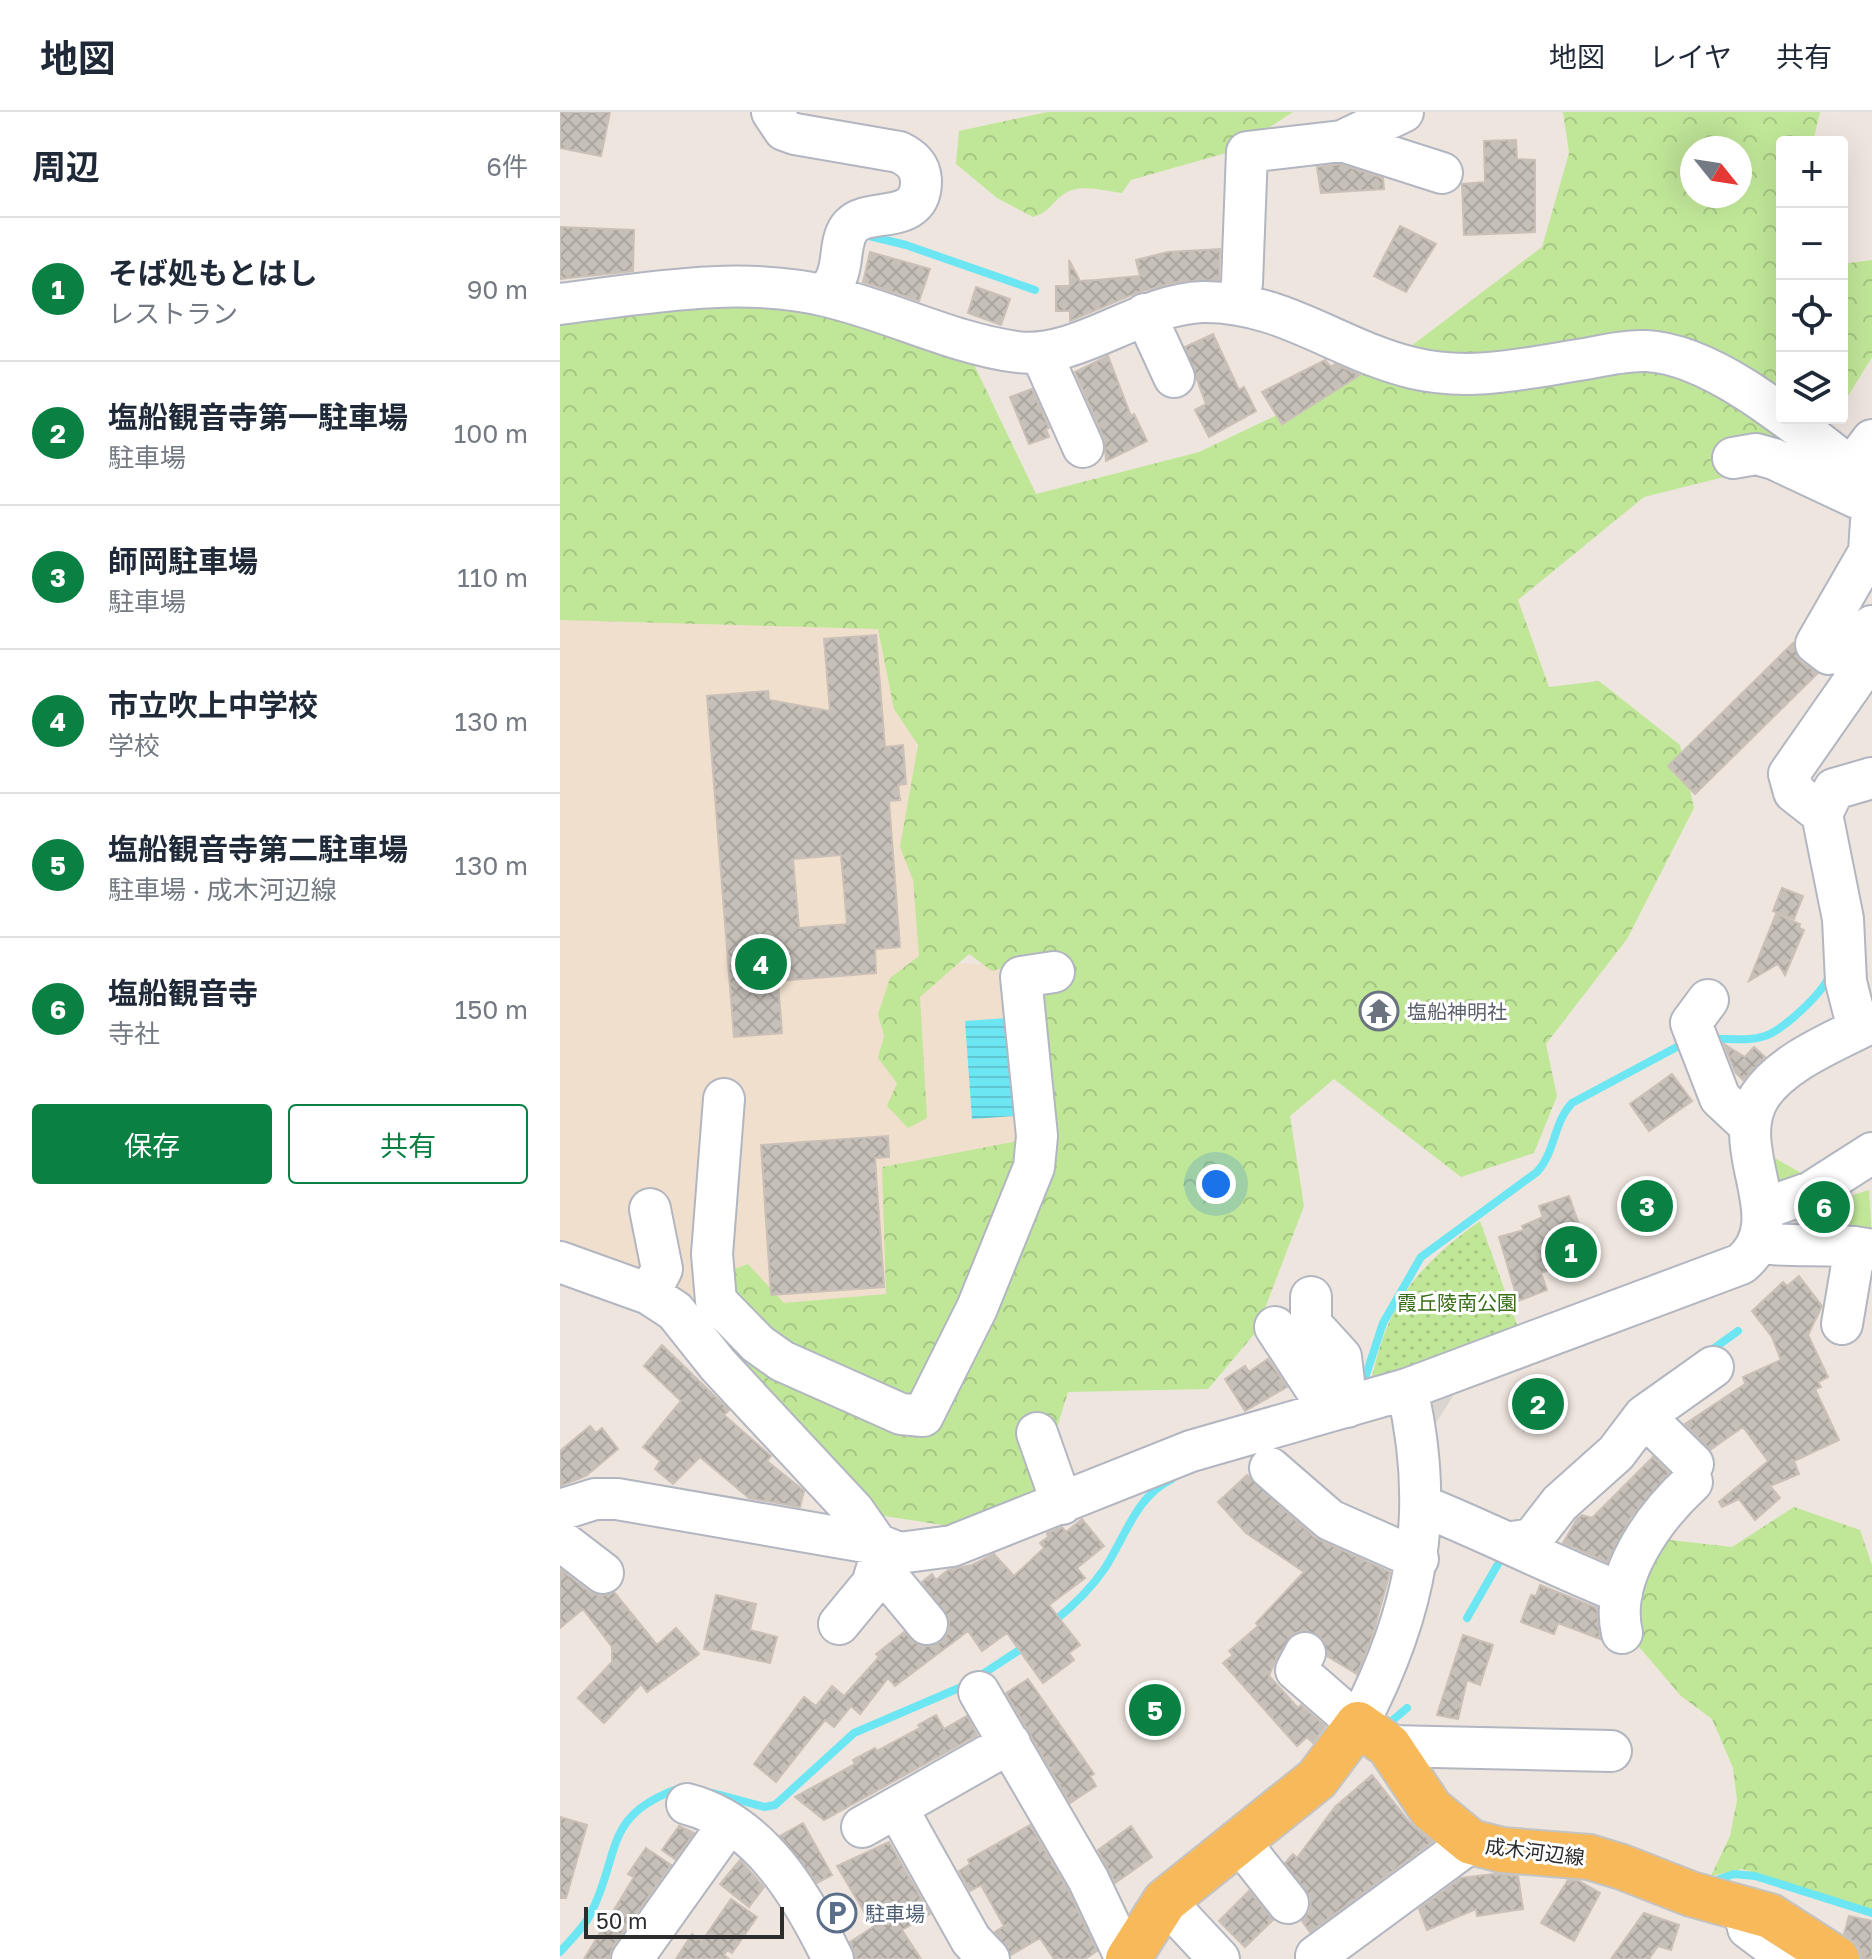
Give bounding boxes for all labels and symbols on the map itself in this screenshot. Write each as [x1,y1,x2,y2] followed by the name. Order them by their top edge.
[1680,136,1752,208] north arrow
[735,934,787,994] pin: 4
[1358,990,1400,1032] temple icon: 塩船神明社
[1407,999,1507,1023] place label: 塩船神明社
[1196,1164,1236,1204] your location
[1621,1176,1673,1236] pin: 3
[1798,1177,1850,1237] pin: 6
[1545,1222,1597,1282] pin: 1
[1397,1290,1517,1314] park label: 霞丘陵南公園
[1512,1374,1564,1434] pin: 2
[1129,1680,1181,1740] pin: 5
[1484,1833,1586,1869] street label: 成木河辺線
[816,1892,858,1934] parking icon: 駐車場
[865,1901,925,1925] place label: 駐車場
[584,1903,784,1939] scale bar

